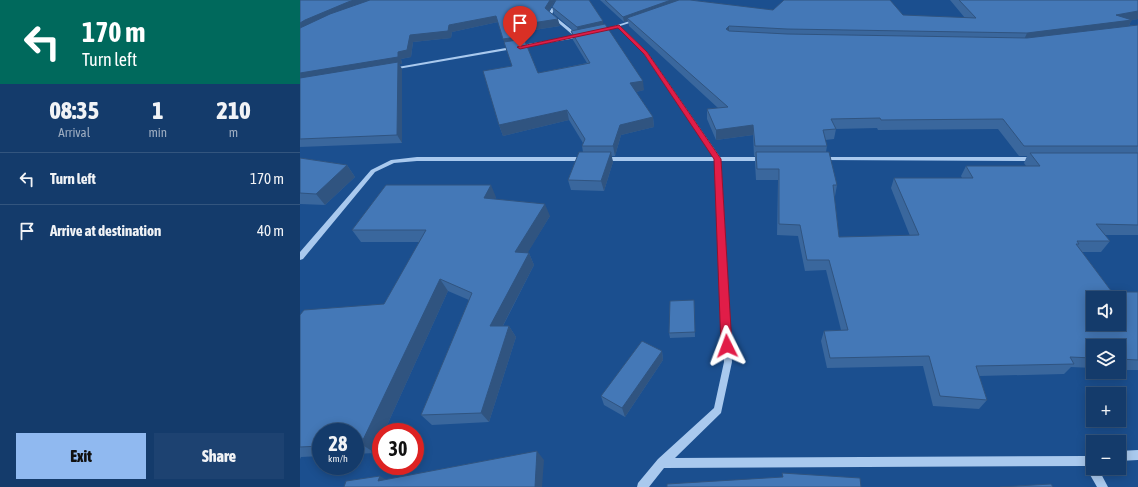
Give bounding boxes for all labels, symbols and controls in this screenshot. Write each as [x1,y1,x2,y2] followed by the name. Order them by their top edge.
[503,6,537,47] pin
[509,12,531,34] icon: arrive
[16,16,68,68] icon: left
[82,16,145,48] text: 170 m
[82,49,137,70] text: Turn left
[50,97,99,124] text: 08:35
[152,97,163,124] text: 1
[217,97,250,124] text: 210
[58,125,90,140] text: Arrival
[148,125,167,140] text: min
[229,125,238,140] text: m
[16,168,38,190] icon: left
[50,170,96,187] text: Turn left
[250,170,284,187] text: 170 m
[16,220,38,242] icon: arrive
[50,222,161,239] text: Arrive at destination
[257,222,284,239] text: 40 m
[1086,291,1126,475] map controls
[1086,291,1126,331] button: sound
[706,325,748,367] position arrow
[1086,339,1126,379] button: layers
[1086,387,1126,427] button: +
[372,423,424,475] speed limit sign: 30
[329,432,347,455] text: 28
[16,433,146,479] button: Exit
[154,433,284,479] button: Share
[1086,435,1126,475] button: −
[328,453,348,464] text: km/h

